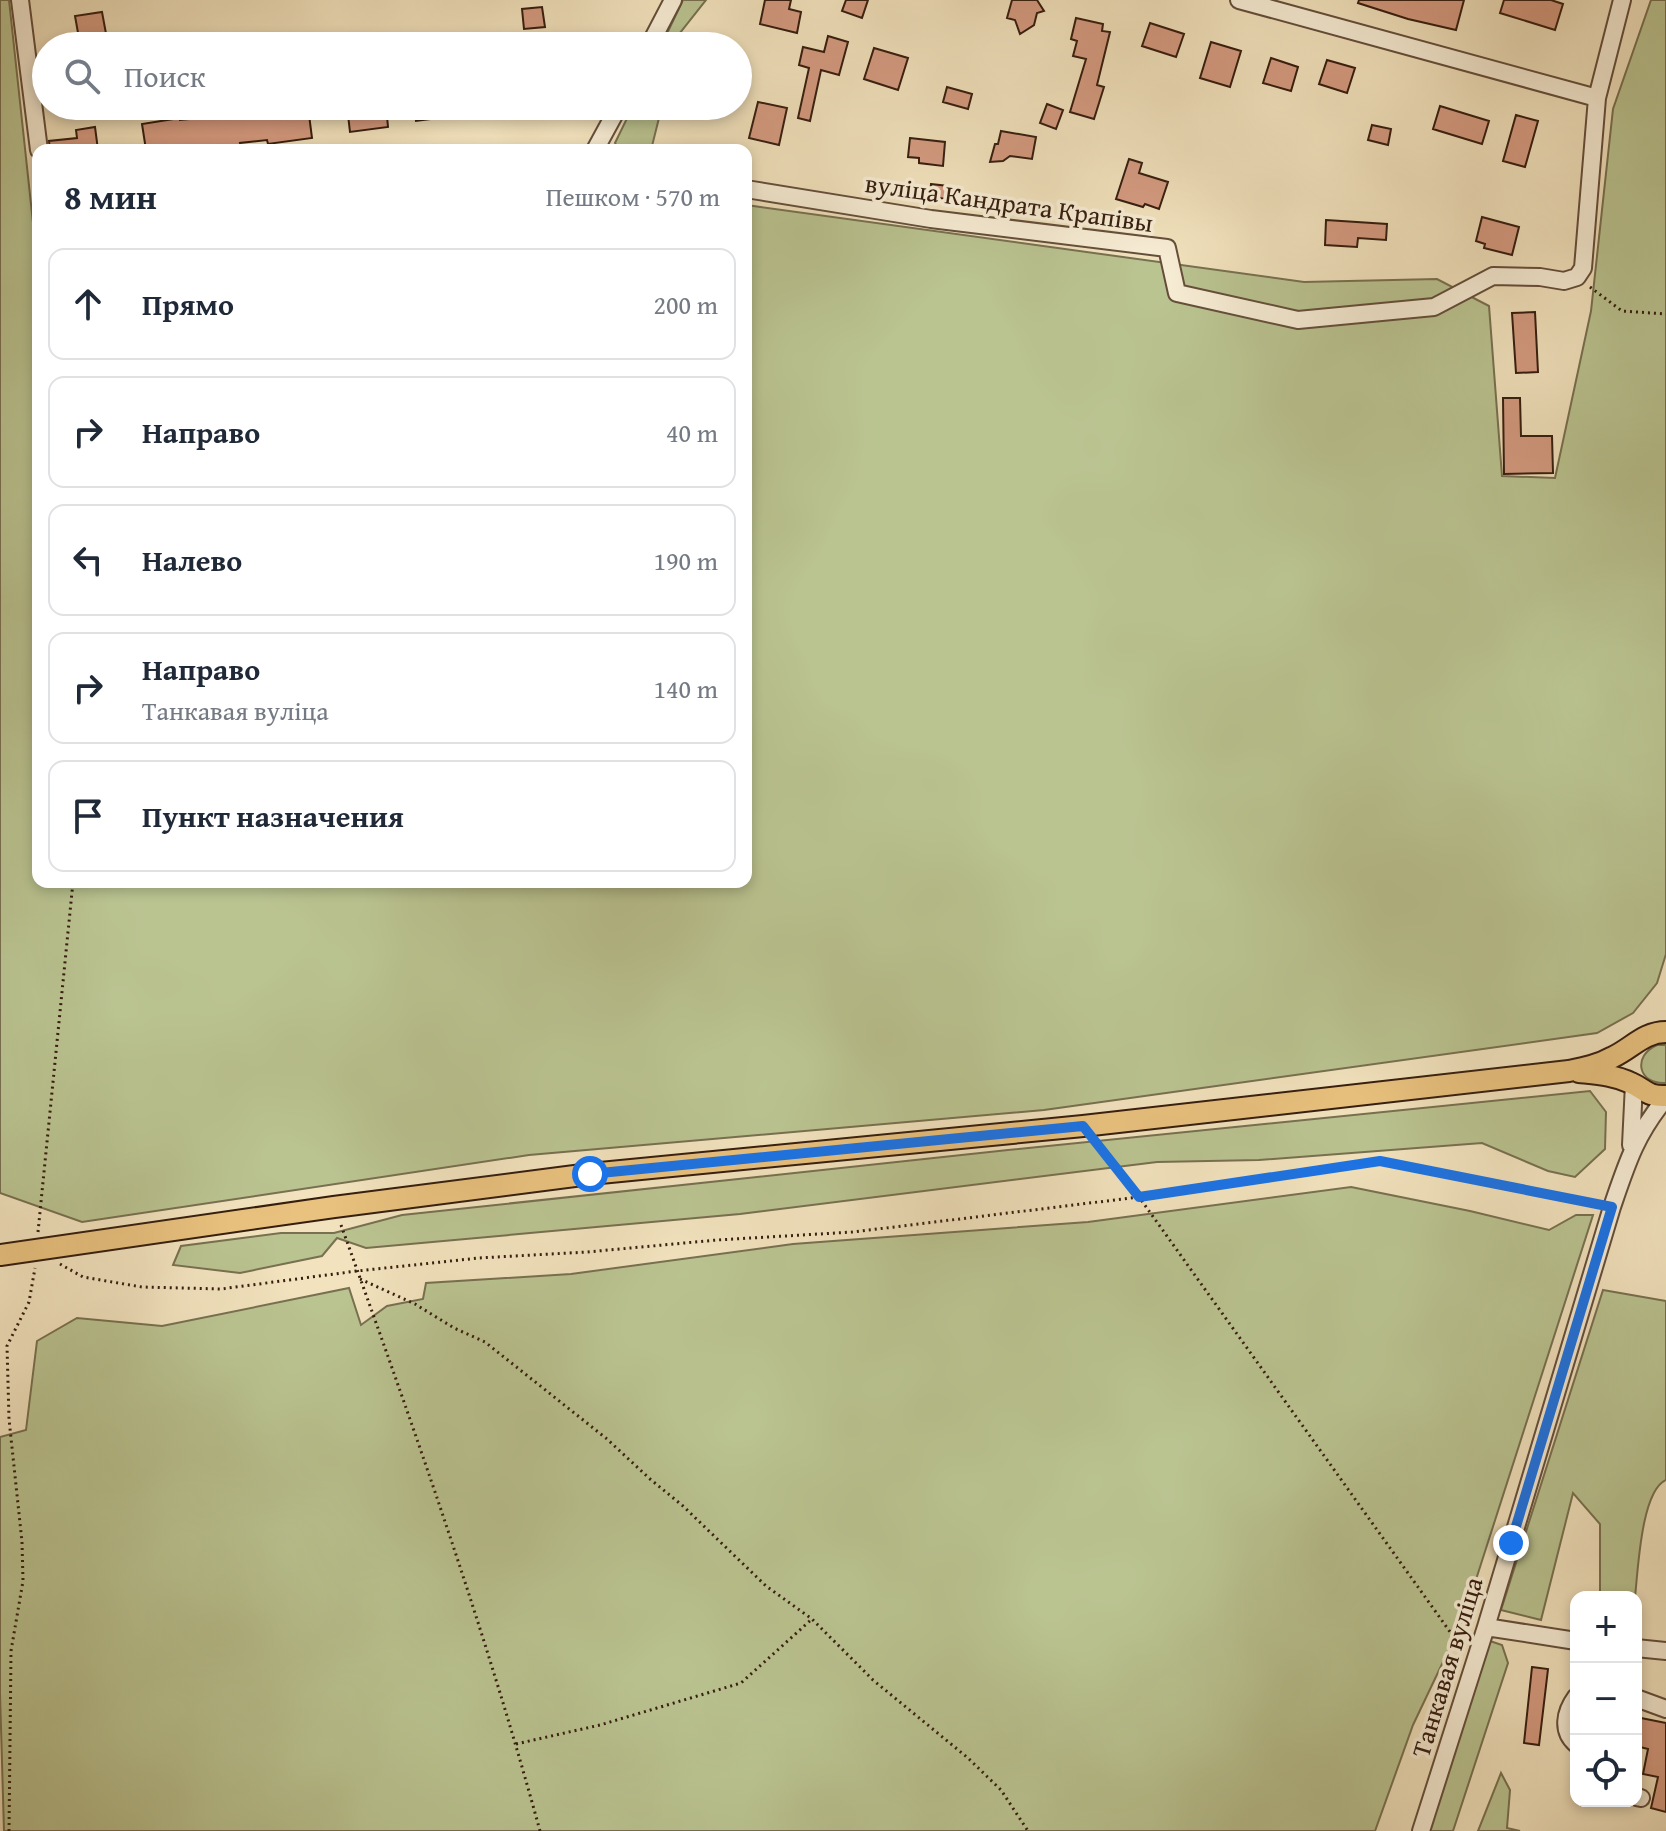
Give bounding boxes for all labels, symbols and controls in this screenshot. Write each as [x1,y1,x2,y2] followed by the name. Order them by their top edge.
[32,32,752,120] search box
[60,54,104,98] icon: search
[124,54,206,98] text: Поиск
[863,163,1156,242] street label: вуліца Кандрата Крапівы
[64,172,157,221] text: 8 мин
[546,177,720,216] text: Пешком · 570 m
[66,282,110,326] icon: ahead
[142,282,234,326] text: Прямо
[653,285,718,324] text: 200 m
[66,410,110,454] icon: right
[142,410,260,454] text: Направо
[666,413,718,452] text: 40 m
[66,538,110,582] icon: left
[142,538,242,582] text: Налево
[653,541,718,580] text: 190 m
[142,647,260,691] text: Направо
[66,666,110,710] icon: right
[653,669,718,708] text: 140 m
[142,691,329,730] text: Танкавая вуліца
[66,794,110,838] icon: arrive
[142,794,404,838] text: Пункт назначения
[572,1156,608,1192] route start
[1493,1525,1529,1561] route end
[1401,1571,1493,1762] street label: Танкавая вуліца
[1570,1591,1642,1807] map controls
[1570,1591,1642,1663] button: +
[1570,1663,1642,1735] button: −
[1570,1735,1642,1807] button: locate

